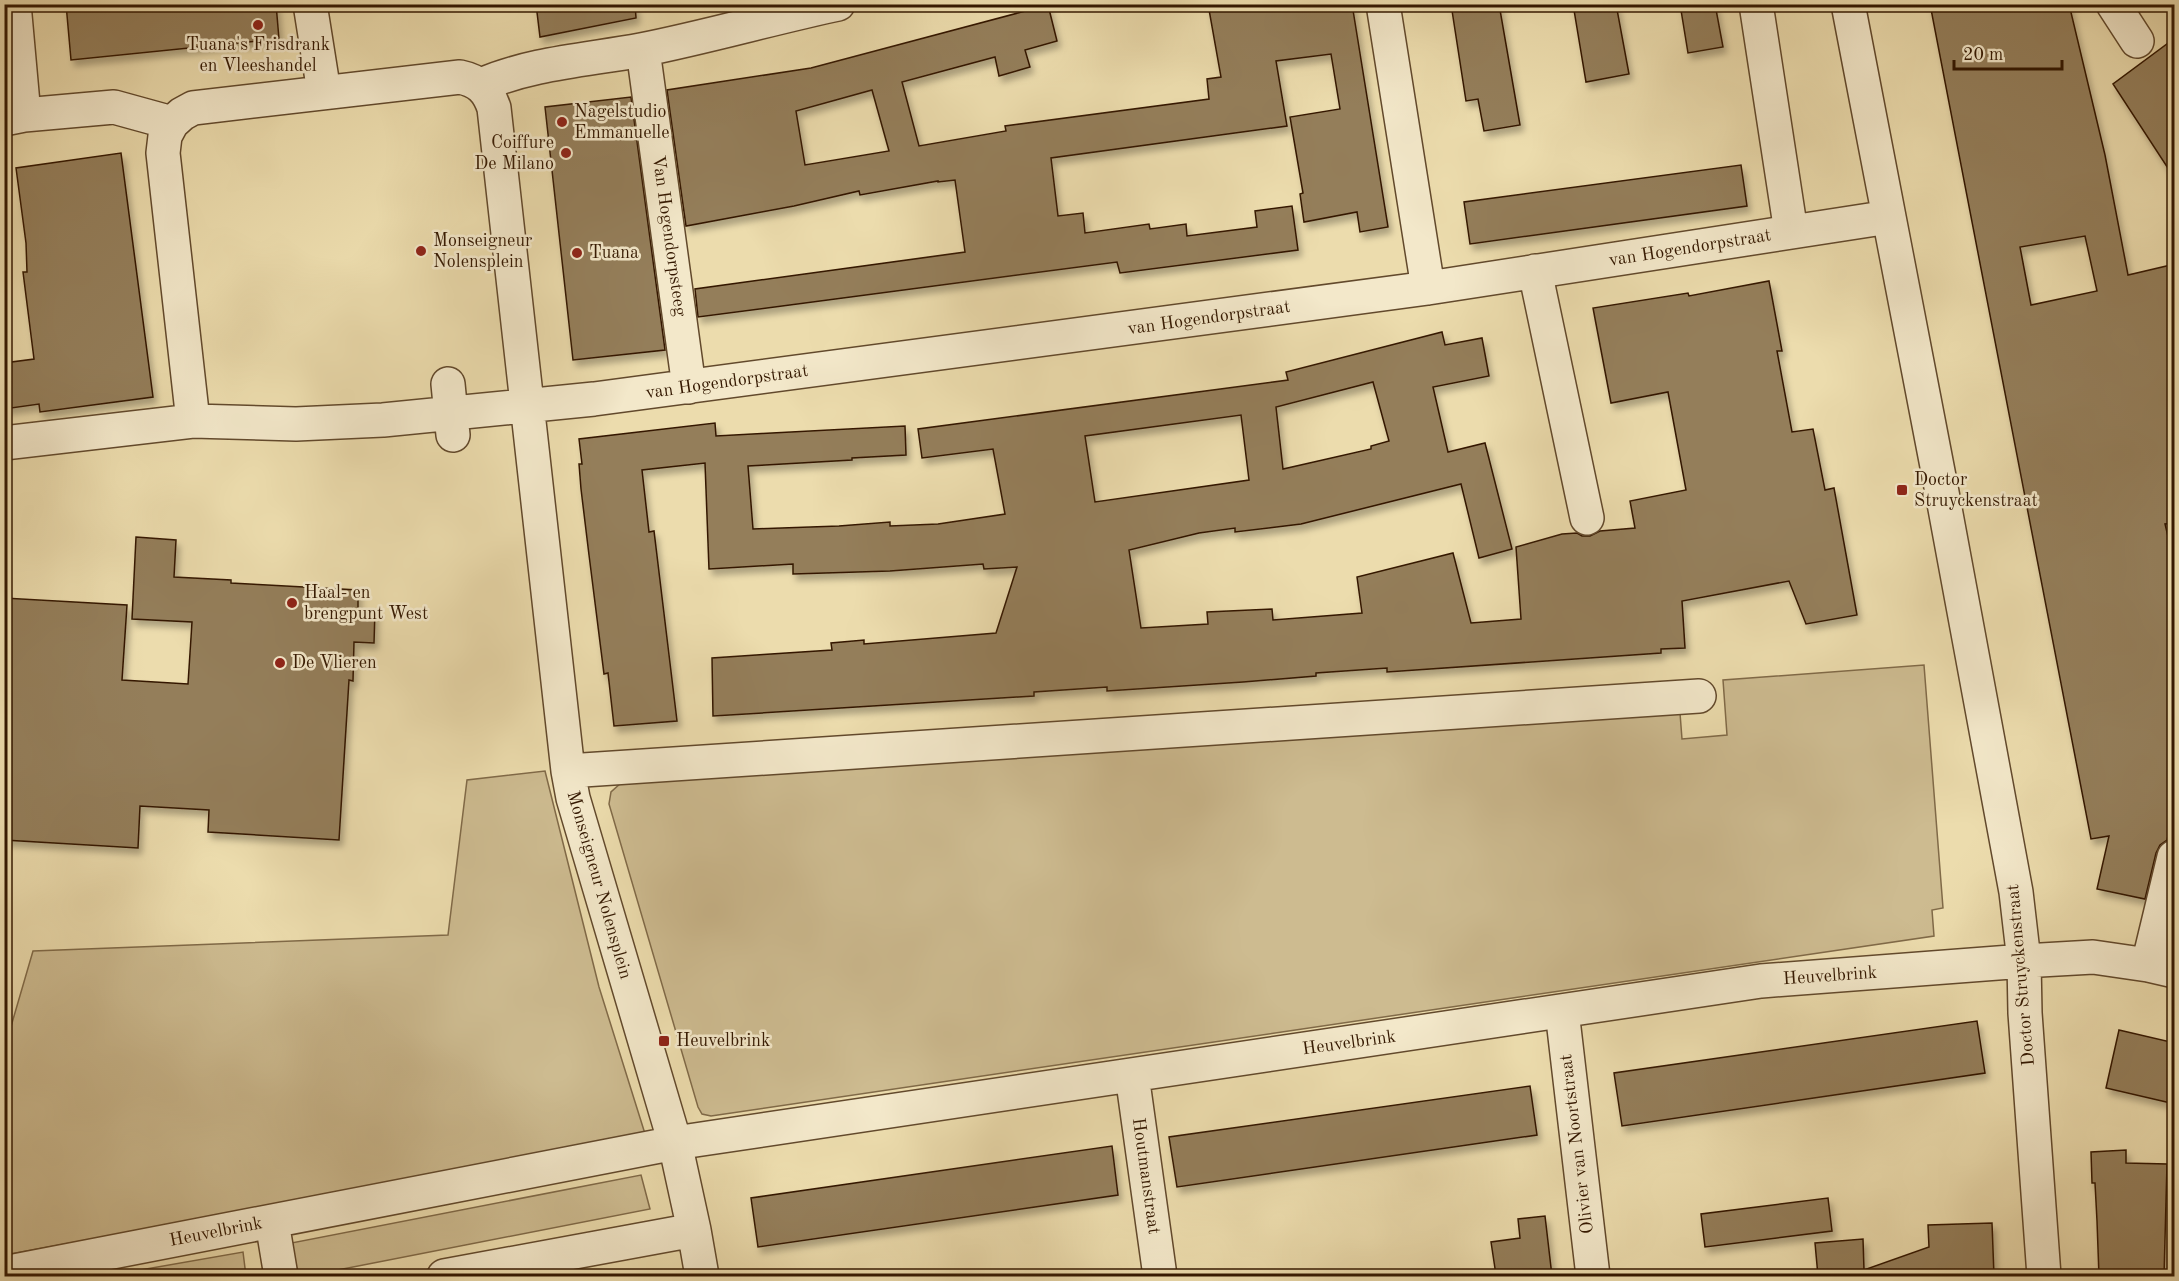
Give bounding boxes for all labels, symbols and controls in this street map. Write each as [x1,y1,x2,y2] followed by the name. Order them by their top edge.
[251,18,265,32] marker: Tuana's Frisdrank en Vleeshandel
[1954,33,2062,71] scale bar
[186,36,330,75] place label: Tuana's Frisdrank en Vleeshandel
[1963,46,2003,64] text: 20 m
[574,103,670,142] place label: Nagelstudio Emmanuelle
[555,115,569,129] marker: Nagelstudio Emmanuelle
[474,134,554,173] place label: Coiffure De Milano
[559,146,573,160] marker: Coiffure De Milano
[649,154,689,318] street label: Van Hogendorpsteeg
[1608,226,1772,270] street label: van Hogendorpstraat
[433,232,533,271] place label: Monseigneur Nolensplein
[414,244,428,258] marker: Monseigneur Nolensplein
[589,244,639,262] place label: Tuana
[570,246,584,260] marker: Tuana
[1127,298,1291,338] street label: van Hogendorpstraat
[645,362,809,402] street label: van Hogendorpstraat
[1914,471,2038,510] place label: Doctor Struyckenstraat
[1895,483,1909,497] marker: Doctor Struyckenstraat
[304,584,428,623] place label: Haal- en brengpunt West
[285,596,299,610] marker: Haal- en brengpunt West
[292,654,377,672] place label: De Vlieren
[273,656,287,670] marker: De Vlieren
[563,789,635,981] street label: Monseigneur Nolensplein
[2004,883,2038,1067] street label: Doctor Struyckenstraat
[1782,964,1878,988] street label: Heuvelbrink
[1301,1028,1397,1058] street label: Heuvelbrink
[676,1032,770,1050] place label: Heuvelbrink
[657,1034,671,1048] marker: Heuvelbrink
[1557,1053,1597,1235] street label: Olivier van Noortstraat
[1129,1117,1163,1235] street label: Houtmanstraat
[168,1214,264,1250] street label: Heuvelbrink

